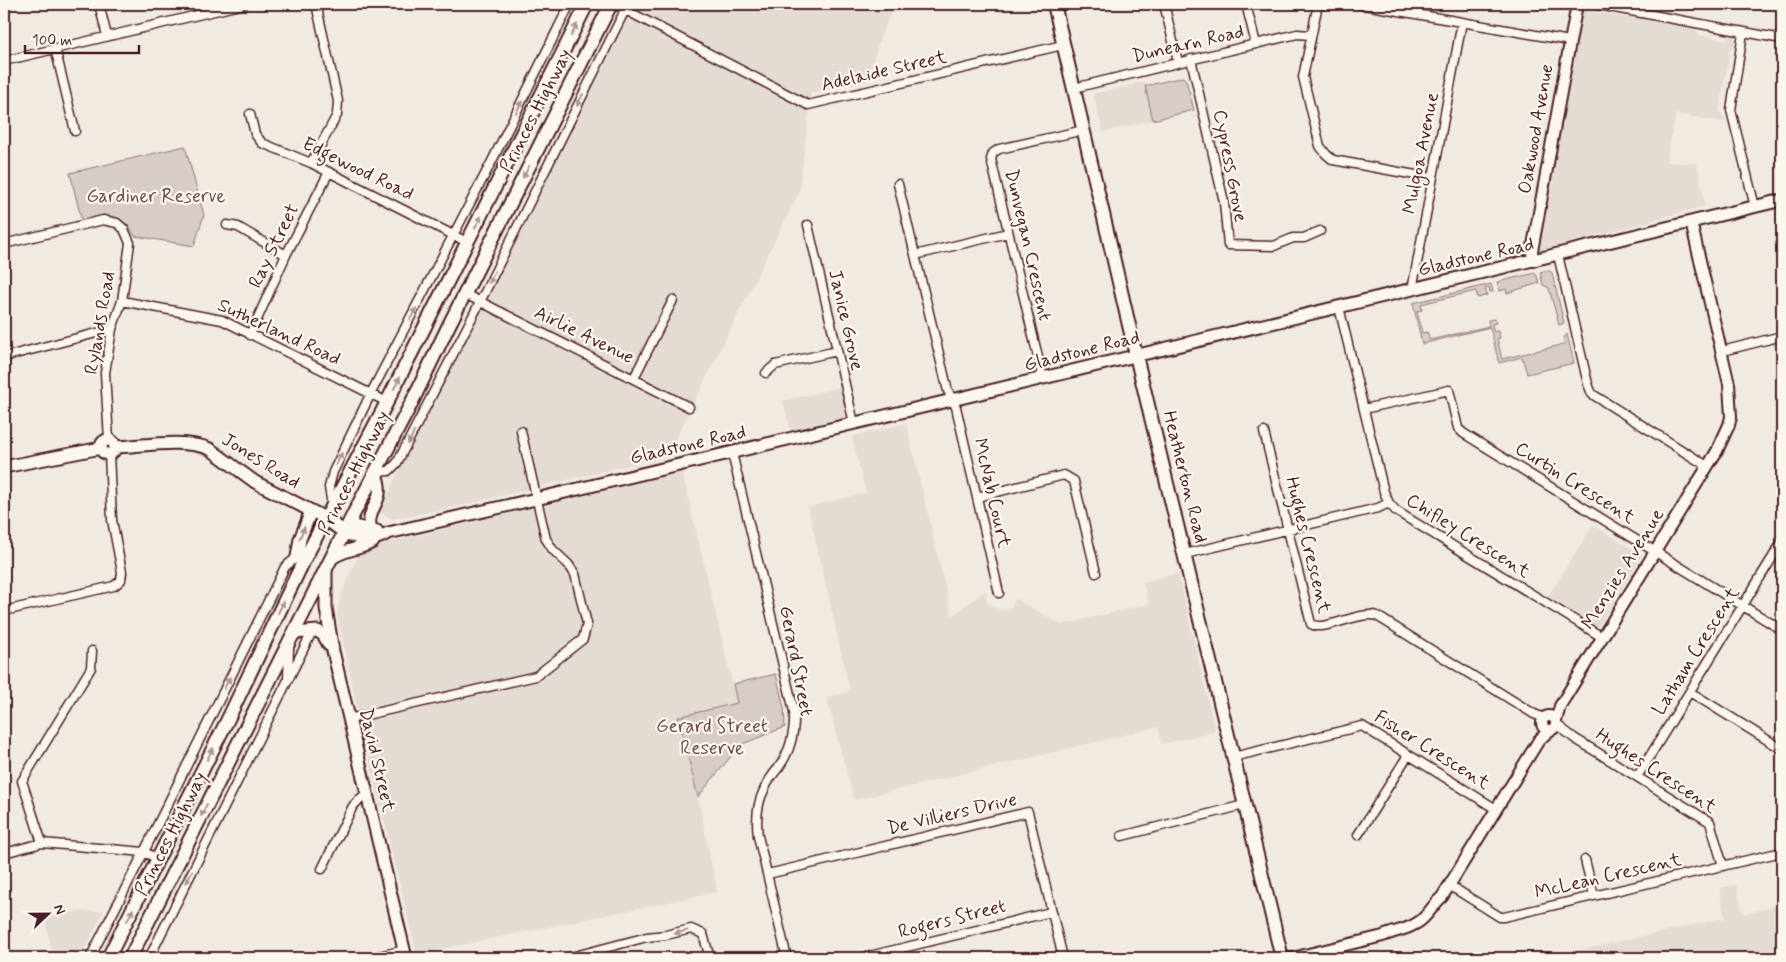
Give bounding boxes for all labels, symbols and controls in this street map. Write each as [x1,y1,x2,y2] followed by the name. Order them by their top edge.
[1130,19,1246,69] street label: Dunearn Road
[25,22,139,54] scale bar
[570,22,578,37] one-way arrow
[32,31,72,51] text: 100 m
[819,44,949,98] street label: Adelaide Street
[494,45,579,178] street label: Princes Highway
[1512,62,1560,196] street label: Oakwood Avenue
[1397,90,1447,216] street label: Mulgoa Avenue
[576,93,584,107] one-way arrow
[515,100,523,114] one-way arrow
[1207,108,1253,224] street label: Cypress Grove
[297,131,418,209] street label: Edgewood Road
[522,165,530,180] one-way arrow
[997,167,1058,323] street label: Dunvegan Crescent
[86,184,226,209] park label: Gardiner Reserve
[243,200,305,292] street label: Ray Street
[474,215,482,229] one-way arrow
[1415,231,1537,283] street label: Gladstone Road
[822,267,870,373] street label: Janice Grove
[79,270,121,376] street label: Rylands Road
[488,270,496,284] one-way arrow
[213,293,345,371] street label: Sutherland Road
[530,300,638,370] street label: Airlie Avenue
[409,306,417,321] one-way arrow
[1022,325,1142,377] street label: Gladstone Road
[393,375,401,390] one-way arrow
[312,407,397,540] street label: Princes Highway
[1156,408,1214,546] street label: Heatherton Road
[627,419,749,471] street label: Gladstone Road
[217,427,305,495] street label: Jones Road
[407,430,415,445] one-way arrow
[967,436,1017,550] street label: McNab Court
[1510,436,1640,530] street label: Curtin Crescent
[335,451,343,466] one-way arrow
[1276,474,1337,617] street label: Hughes Crescent
[1401,488,1535,585] street label: Chifley Crescent
[1576,504,1670,634] street label: Menzies Avenue
[299,526,307,540] one-way arrow
[1647,582,1745,720] street label: Latham Crescent
[277,600,285,615] one-way arrow
[773,604,819,718] street label: Gerard Street
[223,676,231,691] one-way arrow
[1369,704,1495,796] street label: Fisher Crescent
[353,706,401,814] street label: David Street
[656,714,768,761] park label: Gerard Street Reserve
[1589,722,1721,822] street label: Hughes Crescent
[207,747,215,761] one-way arrow
[129,768,214,901] street label: Princes Highway
[885,787,1019,841] street label: De Villiers Drive
[200,803,208,817] one-way arrow
[1532,847,1684,905] street label: McLean Crescent
[185,870,194,885] one-way arrow
[22,890,72,940] north arrow
[896,894,1009,947] street label: Rogers Street
[49,902,69,917] text: N
[125,907,134,922] one-way arrow
[674,928,689,936] one-way arrow

